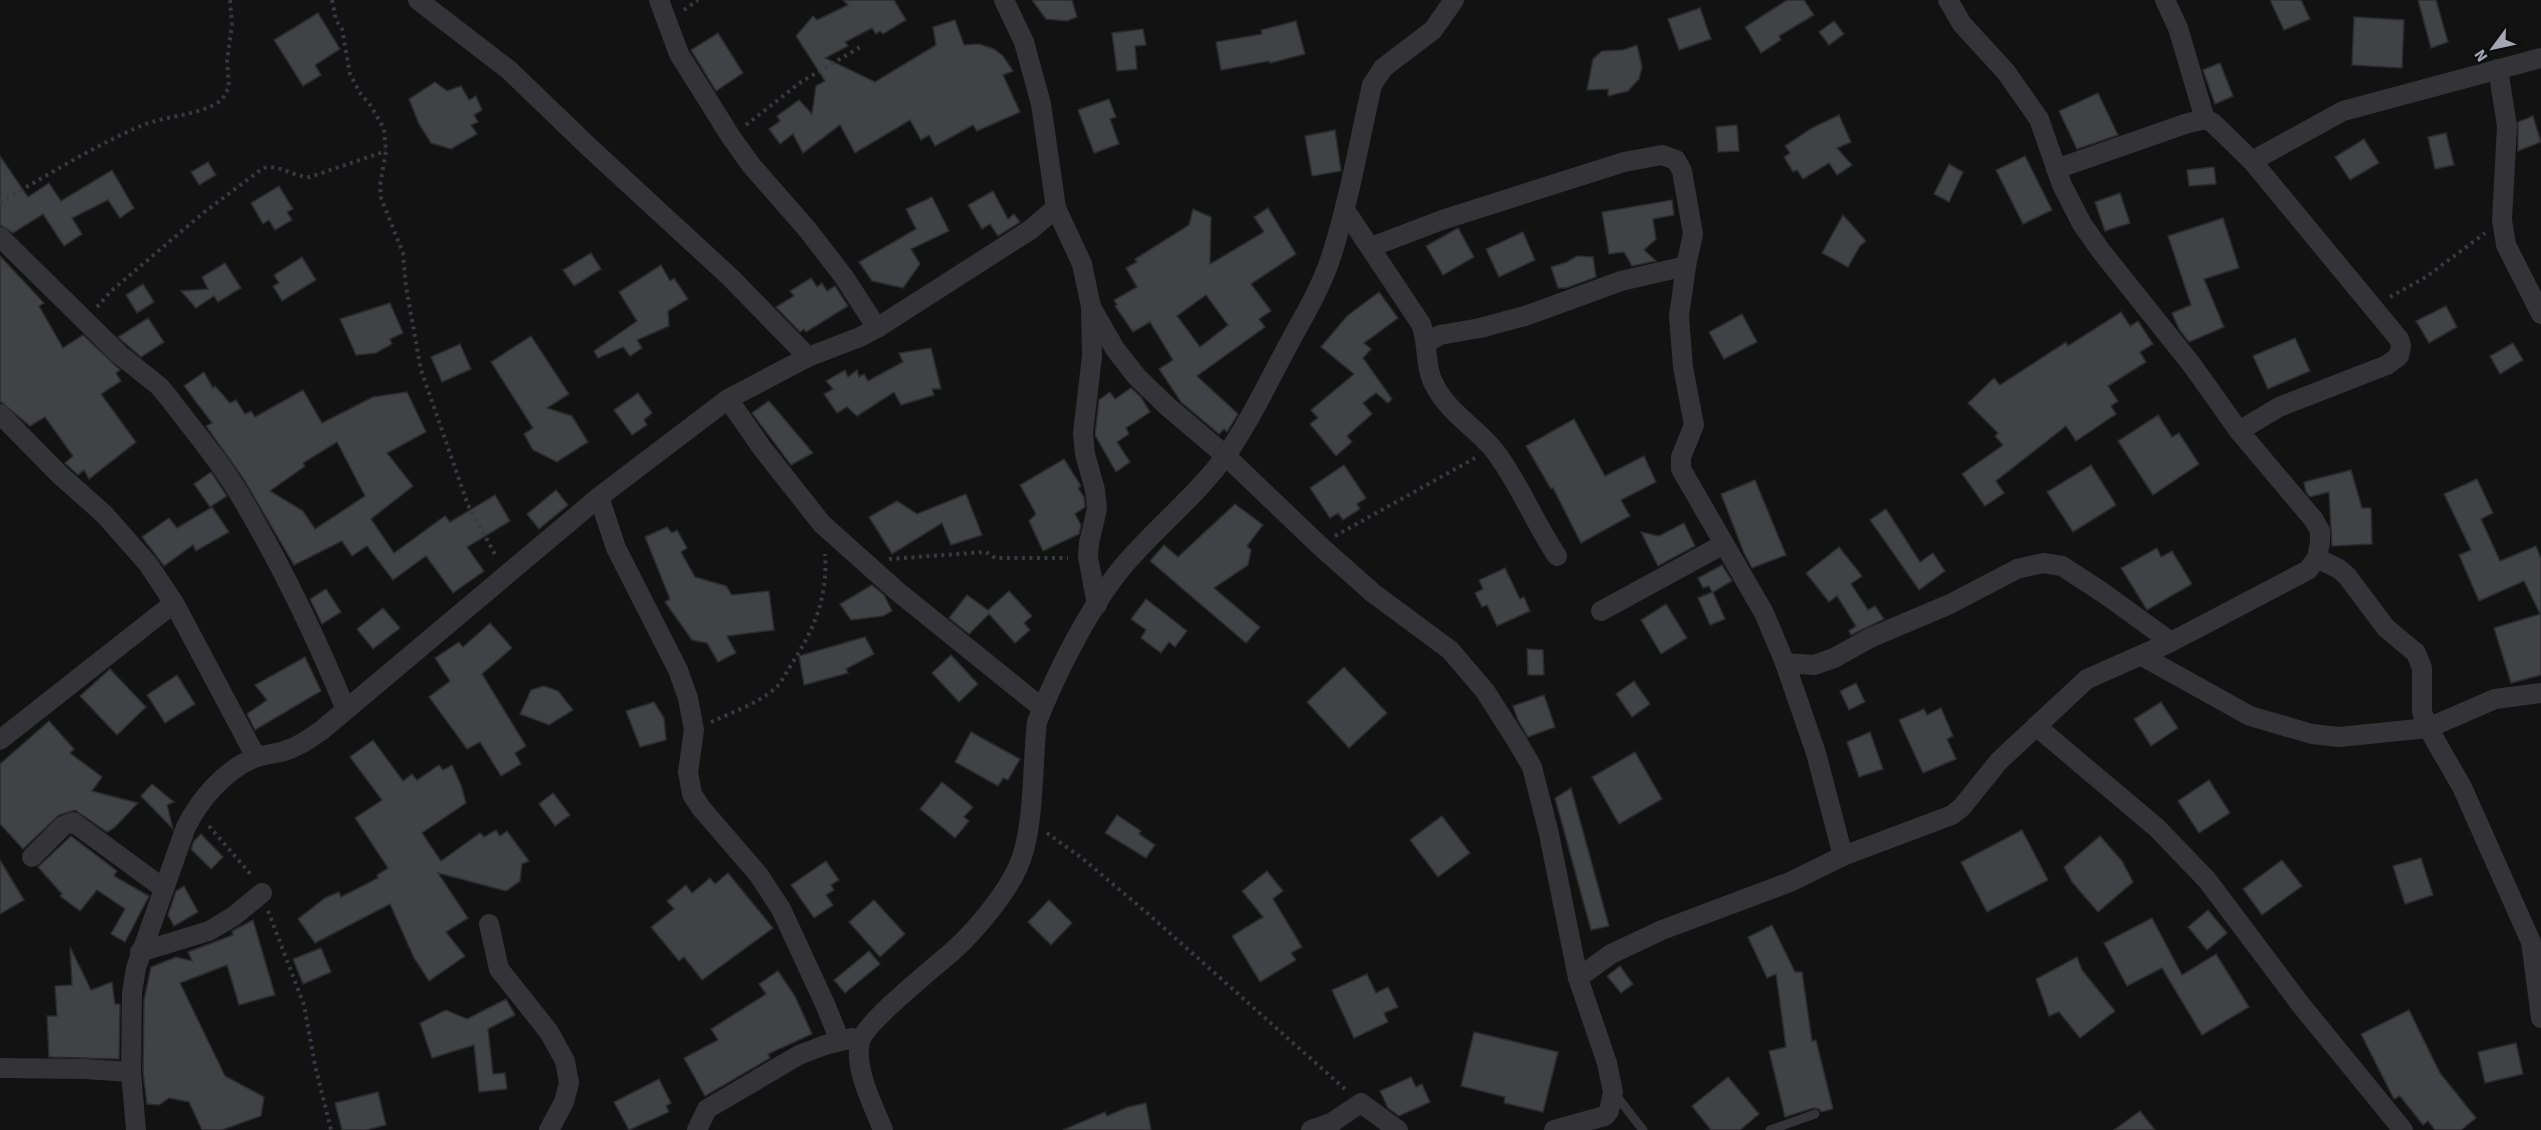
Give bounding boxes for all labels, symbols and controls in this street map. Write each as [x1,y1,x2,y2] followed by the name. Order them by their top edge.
[2463,18,2523,78] north arrow
[2469,45,2493,66] text: N

